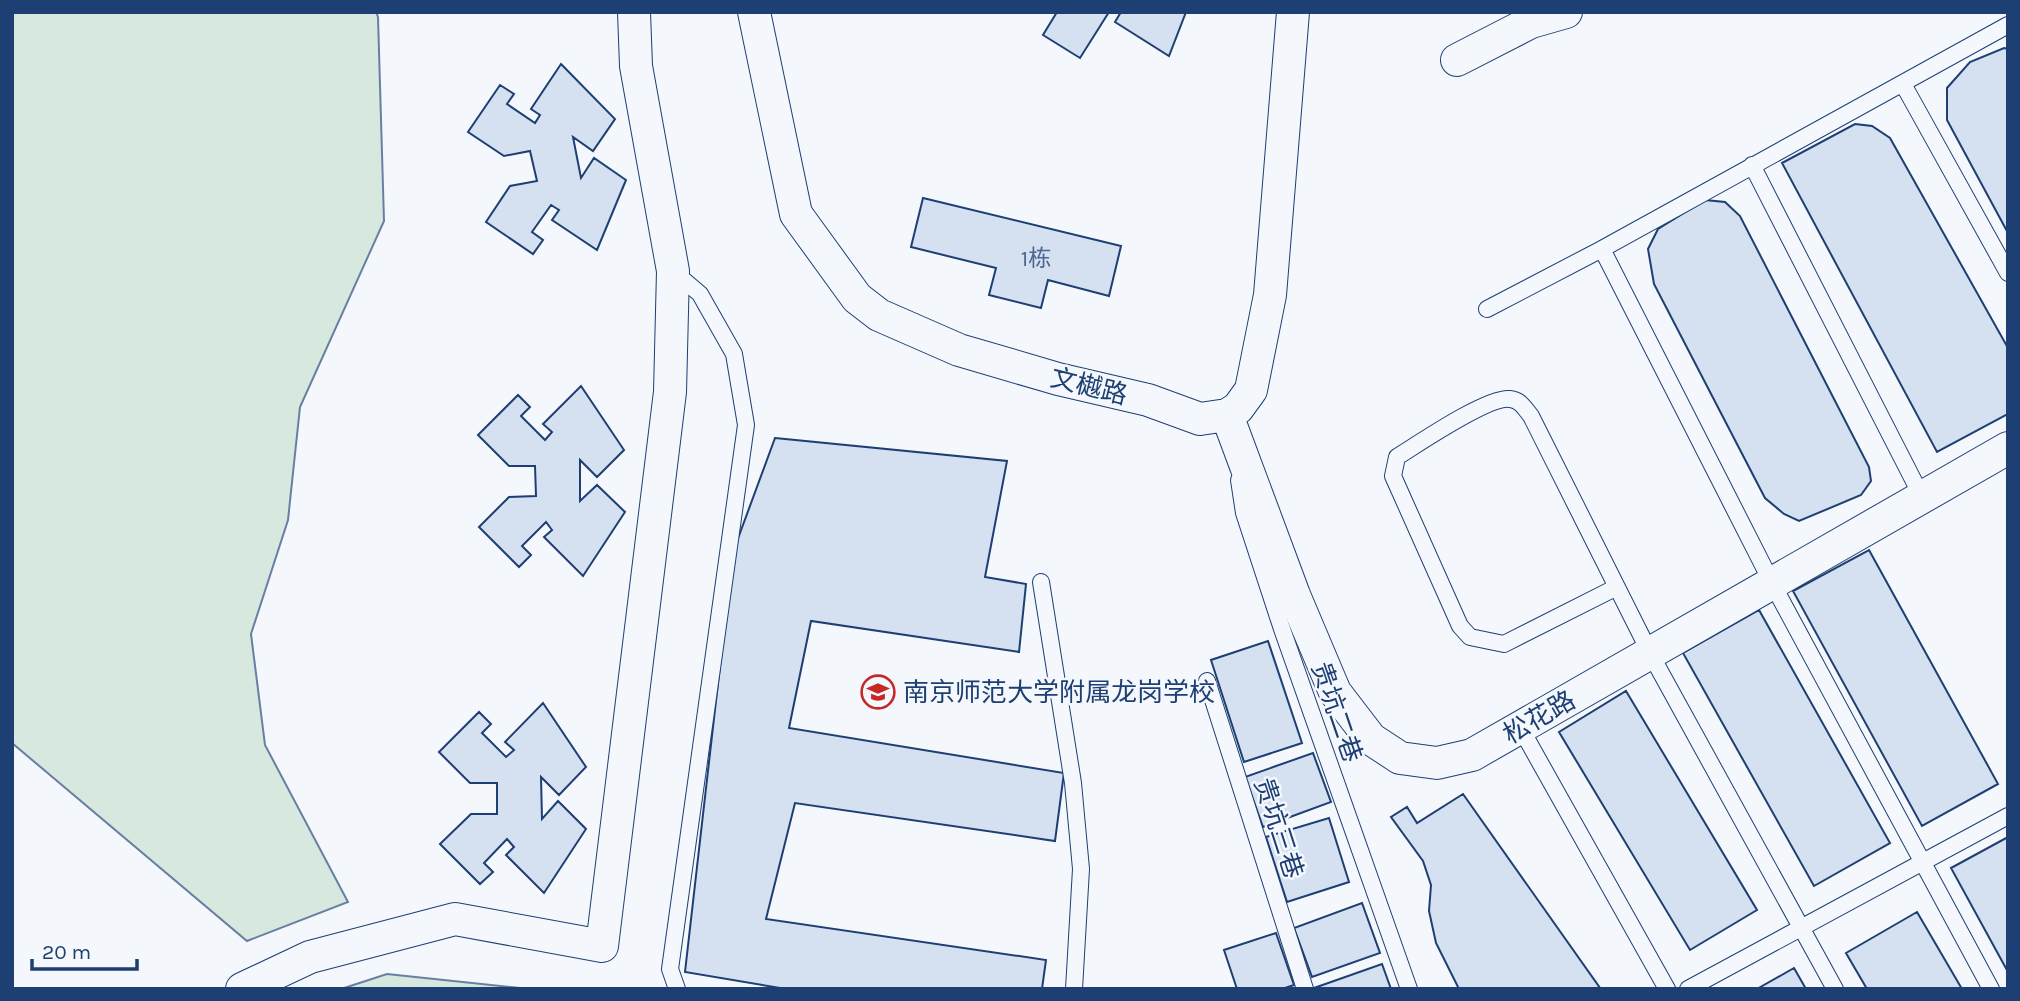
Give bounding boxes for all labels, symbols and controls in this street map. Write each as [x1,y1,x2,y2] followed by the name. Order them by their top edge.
[1021,245,1051,272] house number: 1栋
[1047,362,1130,411] street label: 文樾路
[1305,658,1368,766] street label: 贵坑二巷
[859,673,897,711] school or university icon: 南京师范大学附属龙岗学校
[903,677,1215,708] place label: 南京师范大学附属龙岗学校
[1498,685,1581,750] street label: 松花路
[1248,774,1309,882] street label: 贵坑三巷
[32,928,136,972] scale bar
[42,940,91,964] text: 20 m

